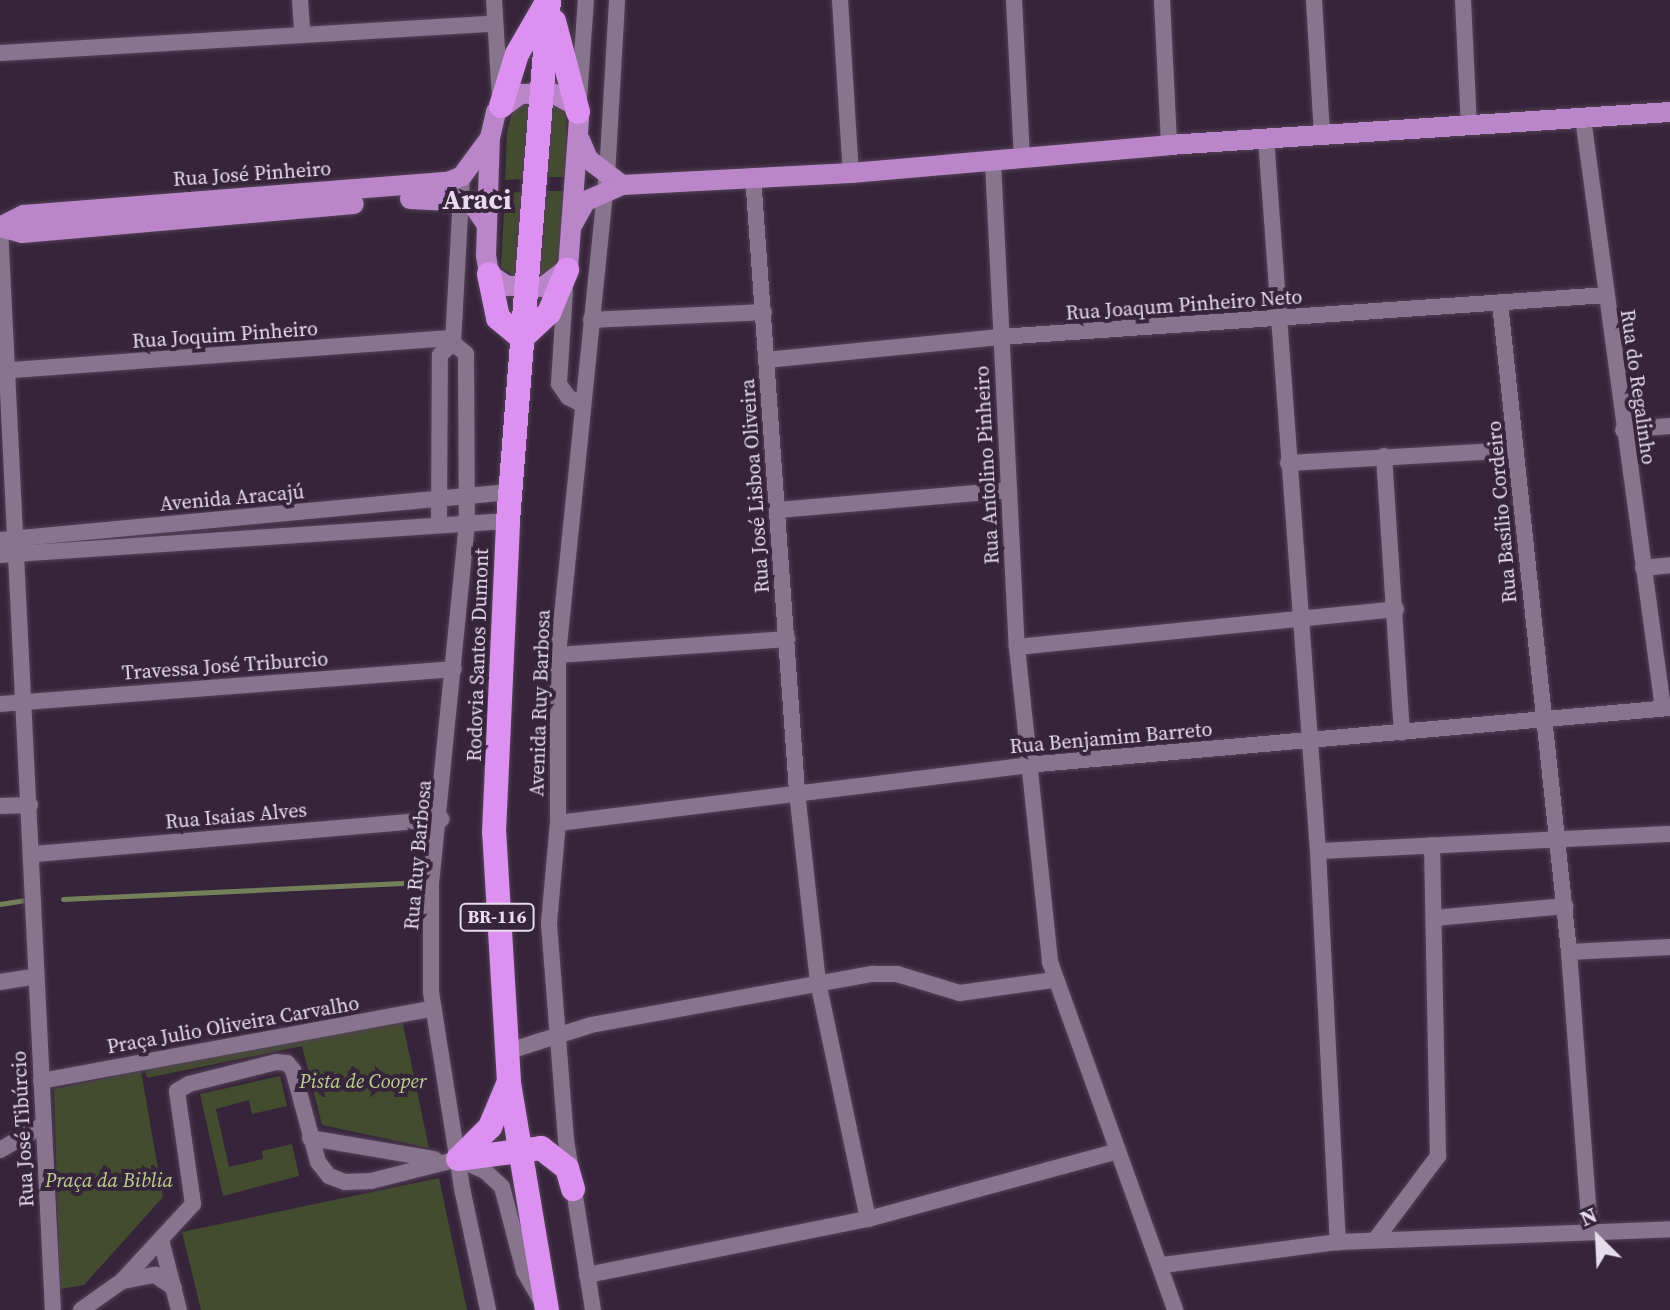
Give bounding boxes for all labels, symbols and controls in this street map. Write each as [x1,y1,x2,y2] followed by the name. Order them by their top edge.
[172,157,332,191] street label: Rua José Pinheiro
[442,182,512,216] district label: Araci
[1065,285,1303,325] street label: Rua Joaqum Pinheiro Neto
[1615,308,1661,466] street label: Rua do Regalinho
[131,317,319,353] street label: Rua Joquim Pinheiro
[970,365,1004,565] street label: Rua Antolino Pinheiro
[736,378,774,594] street label: Rua José Lisboa Oliveira
[1482,420,1522,604] street label: Rua Basílio Cordeiro
[159,480,305,516] street label: Avenida Aracajú
[462,548,494,762] street label: Rodovia Santos Dumont
[525,609,555,797] street label: Avenida Ruy Barbosa
[121,647,329,685] street label: Travessa José Triburcio
[1009,717,1213,759] street label: Rua Benjamim Barreto
[399,779,437,931] street label: Rua Ruy Barbosa
[164,798,308,834] street label: Rua Isaias Alves
[459,903,535,931] road number: BR-116
[105,991,361,1059] street label: Praça Julio Oliveira Carvalho
[7,1050,39,1208] street label: Rua José Tibúrcio
[299,1069,427,1093] park label: Pista de Cooper
[45,1168,173,1192] park label: Praça da Biblia
[1558,1198,1638,1278] north arrow
[1575,1199,1602,1233] text: N

